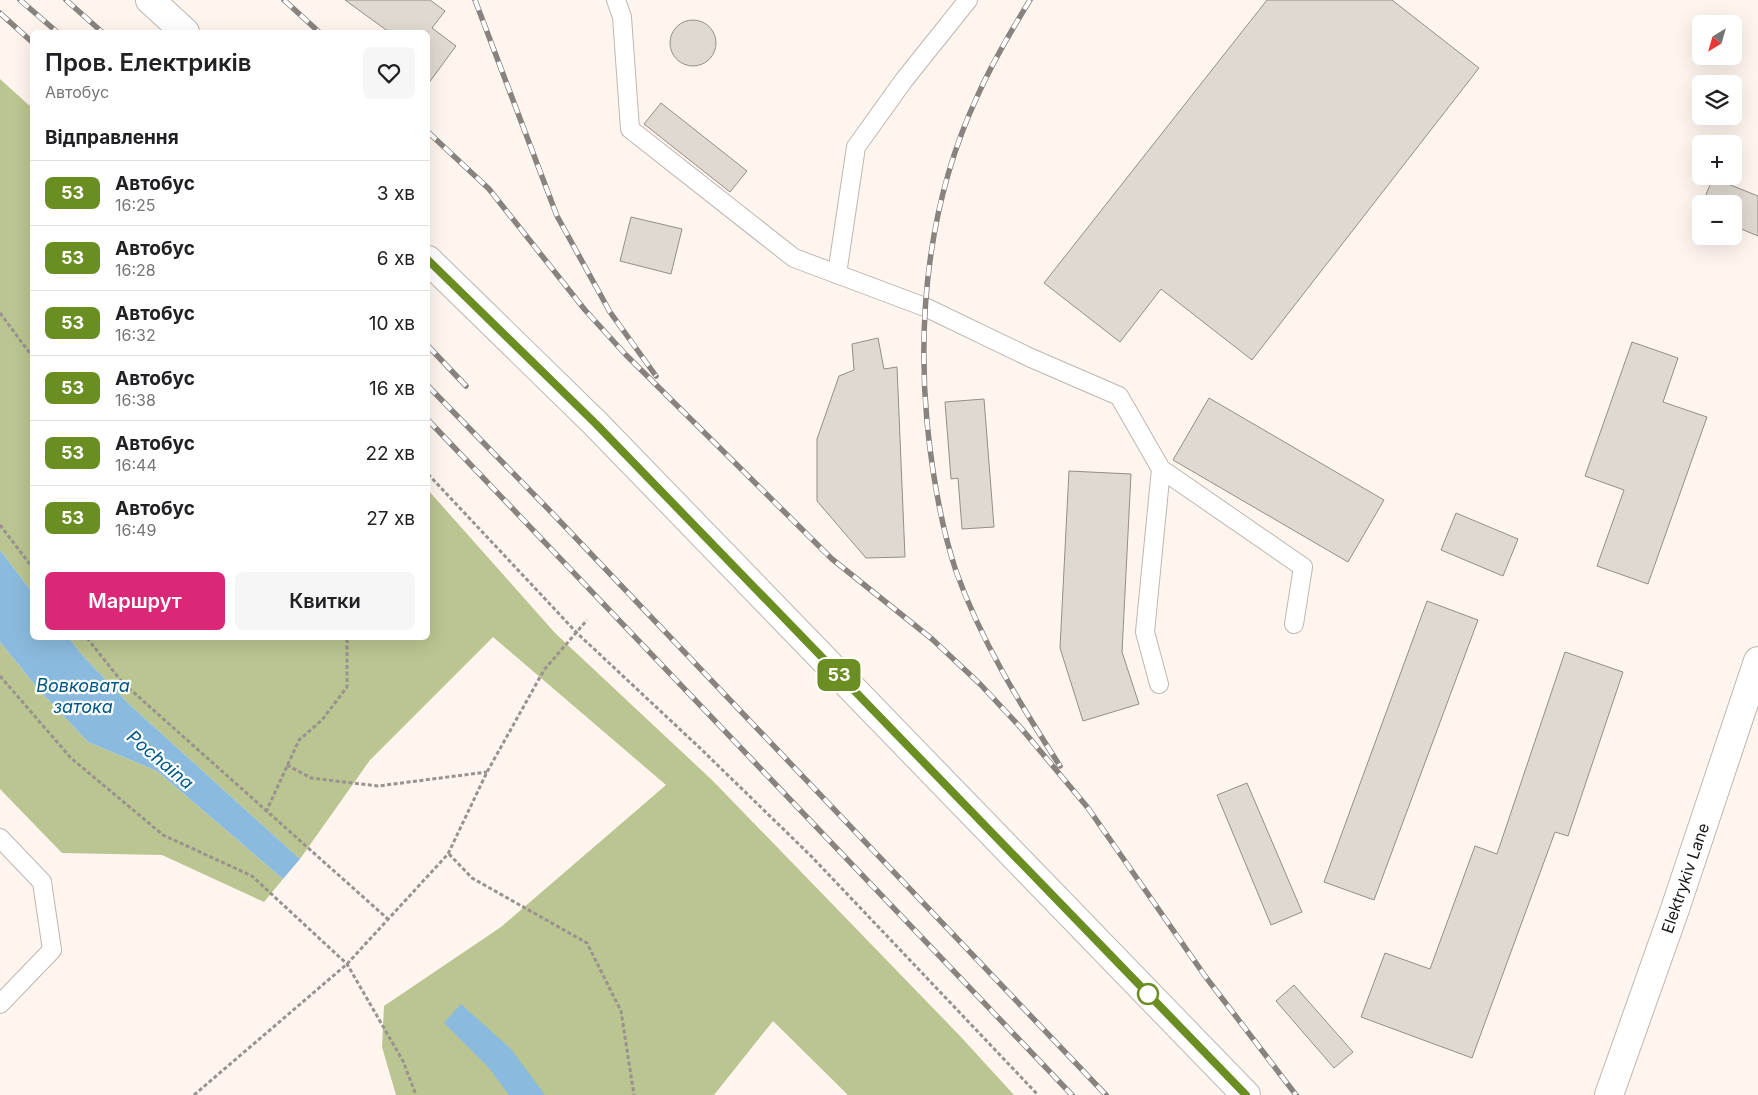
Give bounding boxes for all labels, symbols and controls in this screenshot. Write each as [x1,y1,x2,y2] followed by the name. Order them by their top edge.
[1692,15,1742,65] north arrow
[1692,15,1742,245] map controls
[363,47,415,99] button: heart
[45,48,252,77] text: Пров. Електриків
[1692,75,1742,125] button: layers
[45,82,109,102] text: Автобус
[45,126,179,149] text: Відправлення
[1692,135,1742,185] button: +
[115,172,195,195] text: Автобус
[61,182,84,203] text: 53
[377,182,415,205] text: 3 хв
[115,195,156,215] text: 16:25
[1692,195,1742,245] button: −
[115,237,195,260] text: Автобус
[61,247,84,268] text: 53
[377,247,415,270] text: 6 хв
[115,260,156,280] text: 16:28
[115,302,195,325] text: Автобус
[61,312,84,333] text: 53
[369,312,415,335] text: 10 хв
[115,325,156,345] text: 16:32
[115,367,195,390] text: Автобус
[61,377,84,398] text: 53
[369,377,415,400] text: 16 хв
[115,390,156,410] text: 16:38
[115,432,195,455] text: Автобус
[61,442,84,463] text: 53
[365,442,415,465] text: 22 хв
[115,455,157,475] text: 16:44
[115,497,195,520] text: Автобус
[61,507,84,528] text: 53
[366,507,415,530] text: 27 хв
[115,520,156,540] text: 16:49
[45,572,225,630] button: Маршрут
[235,572,415,630] button: Квитки
[816,659,862,691] line badge: 53
[827,664,851,685] text: 53
[36,675,130,717] water label: Вовковата затока
[123,726,198,793] water label: Pochaina
[1657,820,1713,936] street label: Elektrykiv Lane
[1137,983,1159,1005] unlabelled marker

